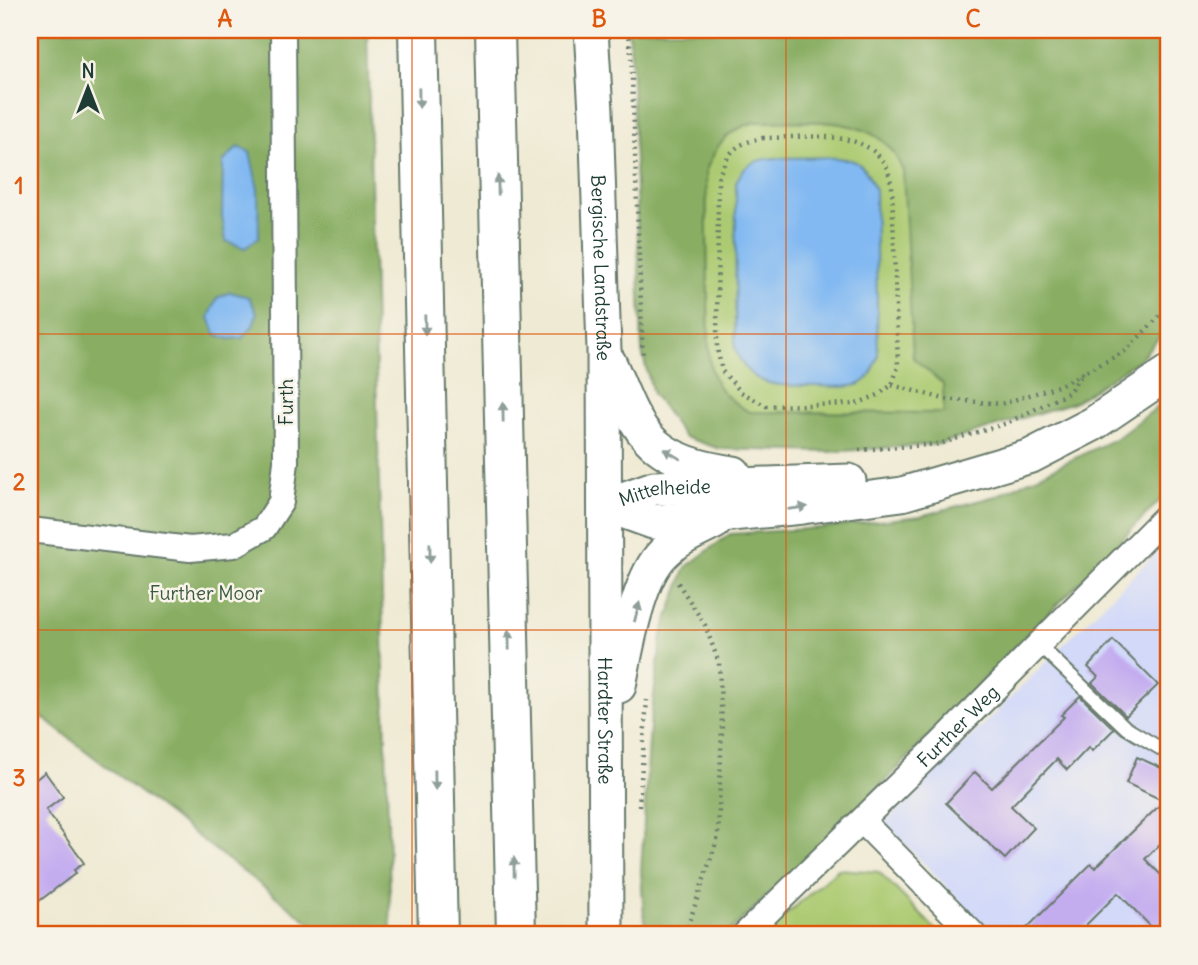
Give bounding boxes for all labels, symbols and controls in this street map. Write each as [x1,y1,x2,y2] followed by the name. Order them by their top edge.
[218,4,233,33] text: A
[591,4,607,33] text: B
[965,4,981,33] text: C
[52,52,122,122] north arrow
[81,59,95,83] text: N
[414,87,425,109] one-way arrow
[14,171,24,200] text: 1
[492,173,504,195] one-way arrow
[586,174,616,361] street label: Bergische Landstraße
[419,315,430,337] one-way arrow
[274,379,298,425] street label: Furth
[498,401,509,423] one-way arrow
[662,447,681,460] one-way arrow
[13,467,26,496] text: 2
[615,474,711,512] street label: Mittelheide
[788,502,810,513] one-way arrow
[424,542,435,564] one-way arrow
[149,581,263,605] park label: Further Moor
[632,600,643,622] one-way arrow
[503,628,514,650] one-way arrow
[593,657,617,785] street label: Hardter Straße
[912,680,1004,772] street label: Further Weg
[12,763,26,792] text: 3
[429,770,440,792] one-way arrow
[508,856,520,878] one-way arrow

